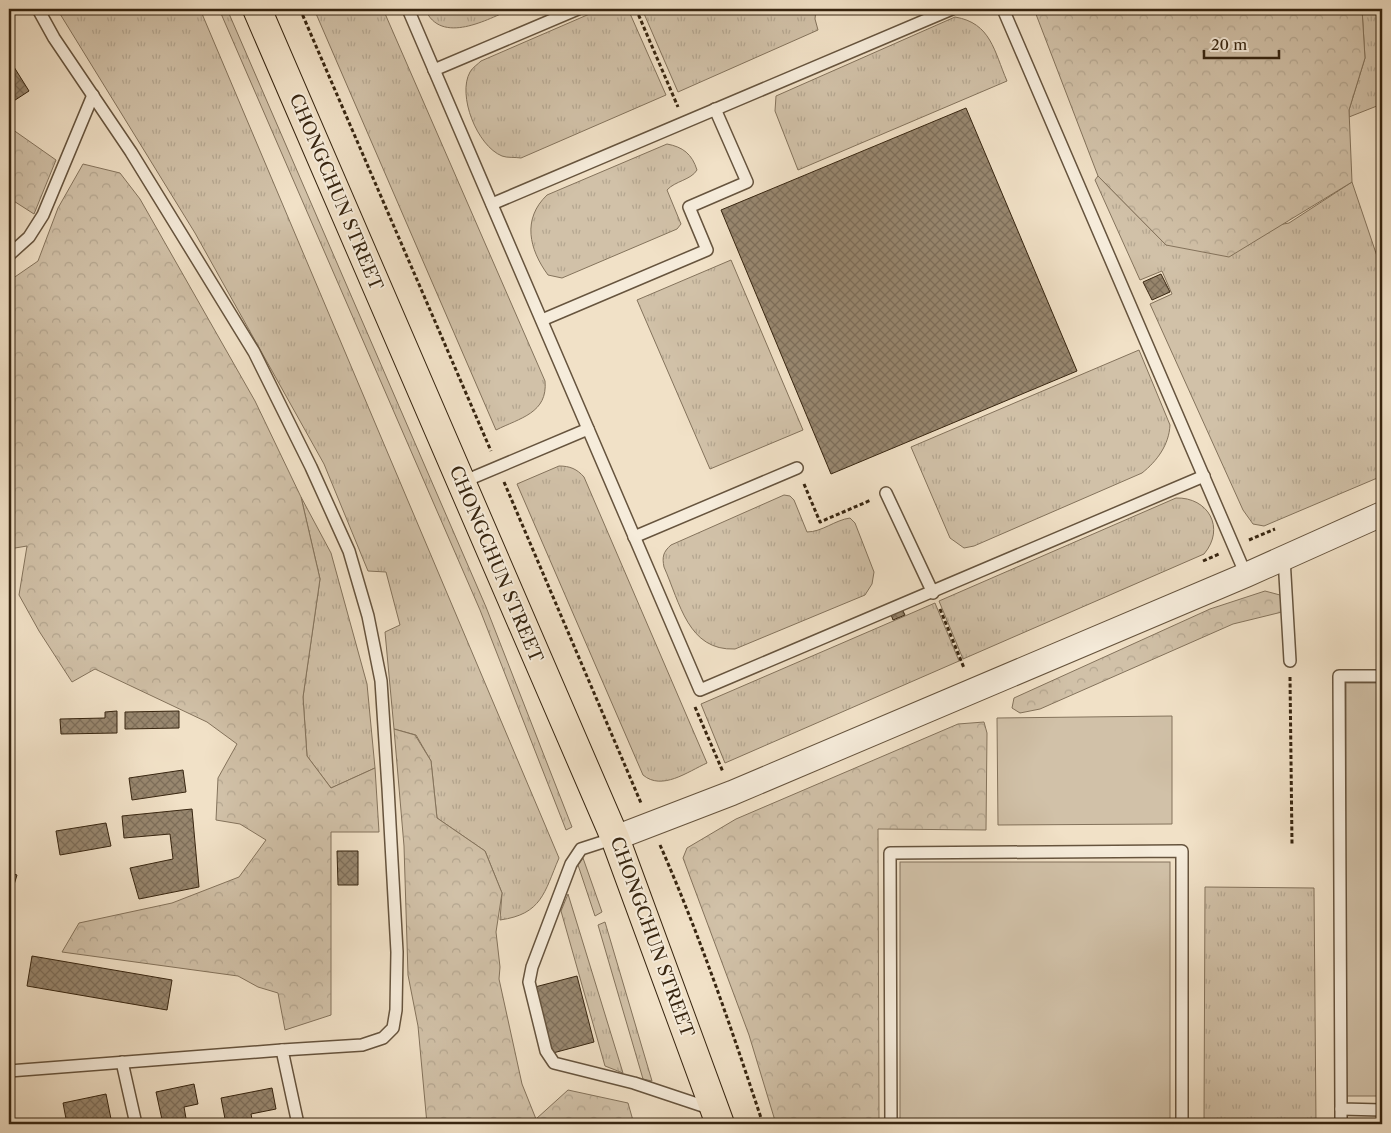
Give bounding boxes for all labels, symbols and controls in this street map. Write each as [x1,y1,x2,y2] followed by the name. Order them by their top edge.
[1204,28,1278,60] scale bar
[1211,35,1247,54] text: 20 m
[285,90,388,294] street label: CHONGCHUN STREET
[445,462,548,666] street label: CHONGCHUN STREET
[605,834,699,1041] street label: CHONGCHUN STREET

